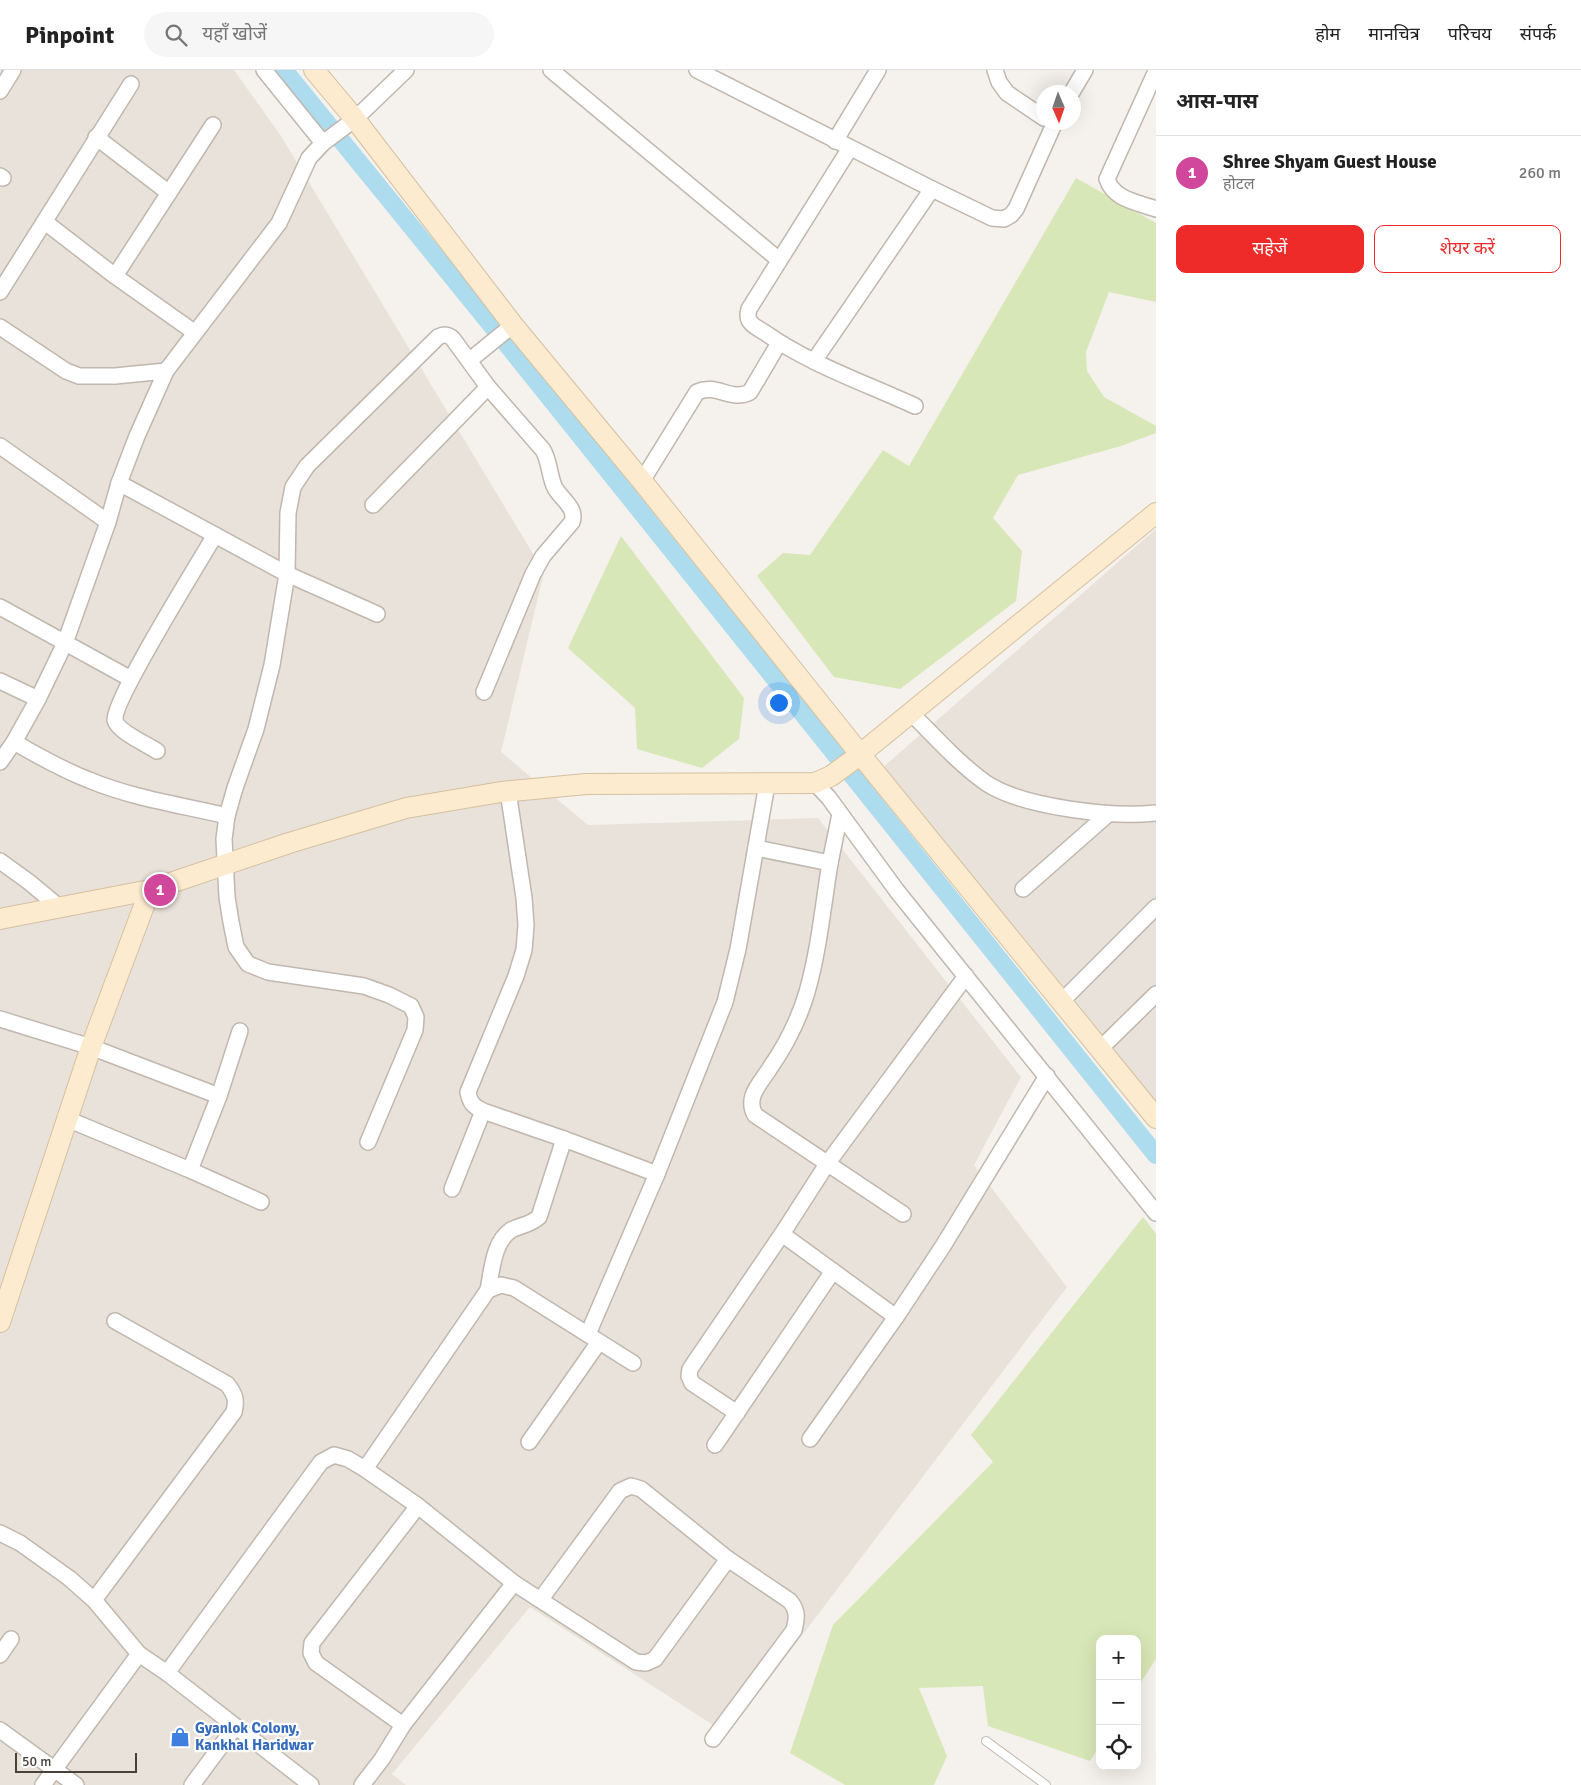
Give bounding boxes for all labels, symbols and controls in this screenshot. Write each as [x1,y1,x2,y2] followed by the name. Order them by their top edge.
[144,12,494,57] search box
[25,20,114,50] text: Pinpoint
[162,21,190,49] icon: search
[202,22,267,46] text: यहाँ खोजें
[1315,23,1340,45] text: होम
[1368,23,1420,45] text: मानचित्र
[1448,23,1492,45] text: परिचय
[1520,23,1556,45] text: संपर्क
[1036,85,1081,130] north arrow
[1176,88,1258,114] text: आस-पास
[1223,150,1437,174] text: Shree Shyam Guest House
[1188,163,1196,183] text: 1
[1519,163,1561,183] text: 260 m
[1223,174,1255,194] text: होटल
[1176,225,1364,273] button: सहेजें
[1374,225,1561,273] button: शेयर करें
[766,690,792,716] your location
[144,871,176,909] pin: 1
[1096,1635,1141,1770] map controls
[1096,1635,1141,1680] button: +
[1096,1680,1141,1725] button: −
[195,1719,314,1754] place label: Gyanlok Colony, Kankhal Haridwar
[1096,1725,1141,1770] button: locate
[169,1726,191,1748] shop icon: Gyanlok Colony, Kankhal Haridwar
[15,1750,138,1773] scale bar
[22,1753,51,1770] text: 50 m

